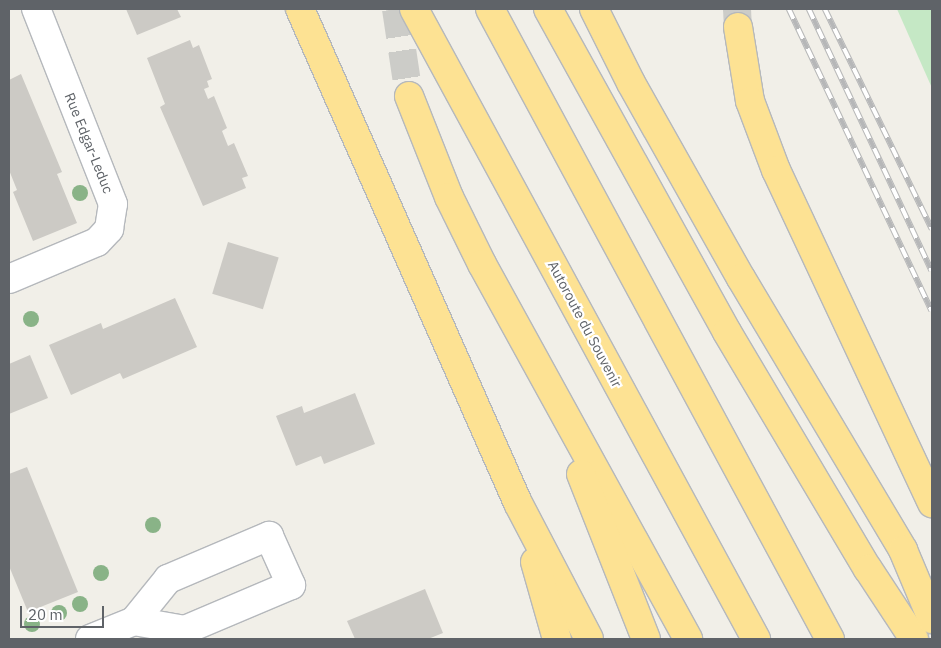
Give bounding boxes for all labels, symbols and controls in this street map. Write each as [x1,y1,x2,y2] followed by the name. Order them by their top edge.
[61,90,117,196] street label: Rue Edgar-Leduc
[545,258,625,390] street label: Autoroute du Souvenir
[22,596,106,628] scale bar
[28,605,63,624] text: 20 m

